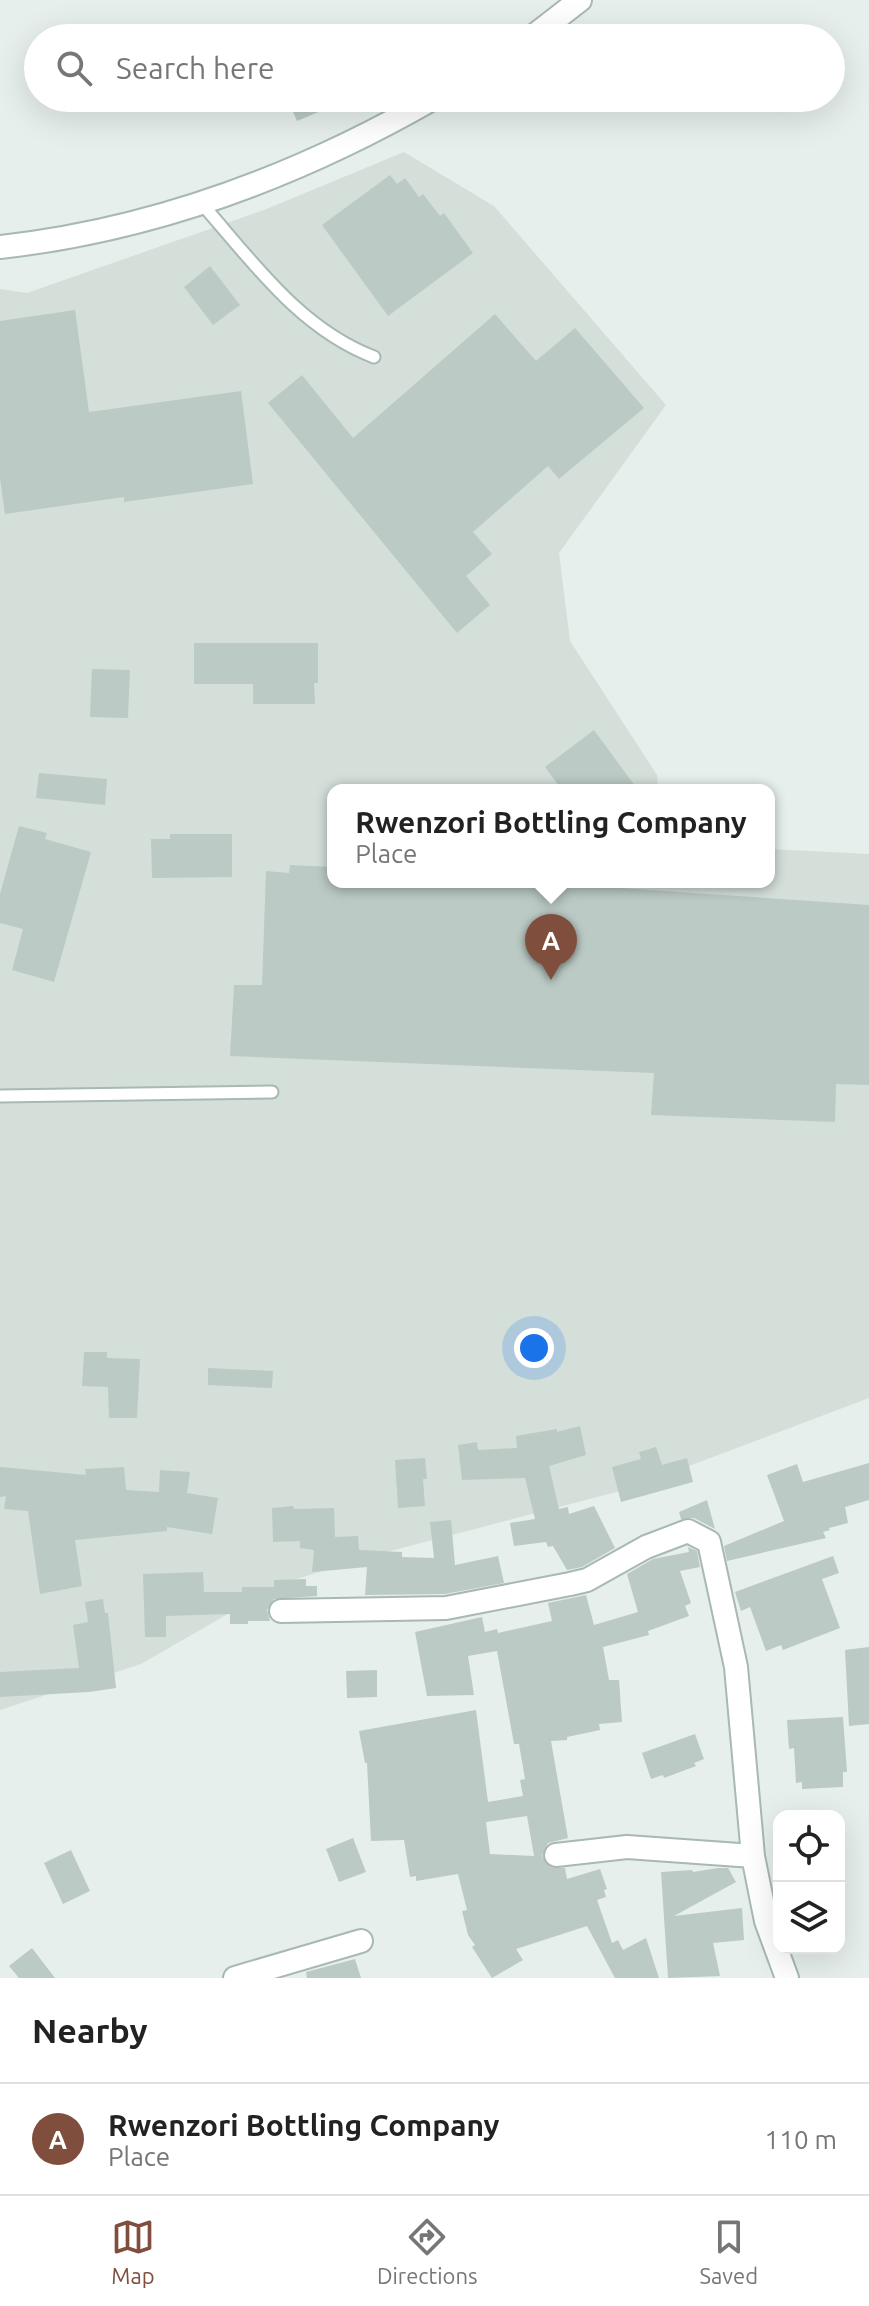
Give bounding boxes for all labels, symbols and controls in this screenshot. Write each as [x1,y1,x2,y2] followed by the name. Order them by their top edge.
[24,24,845,112] search box
[52,46,96,90] icon: search
[116,51,275,85] text: Search here
[327,784,775,888] popup
[355,805,747,839] text: Rwenzori Bottling Company
[355,839,417,868] text: Place
[525,914,577,980] pin: A
[514,1328,554,1368] your location
[773,1810,845,1954] map controls
[773,1810,845,1882] button: locate
[773,1882,845,1954] button: layers
[32,2011,147,2049] text: Nearby
[108,2108,500,2142] text: Rwenzori Bottling Company
[49,2125,67,2154] text: A
[765,2125,837,2154] text: 110 m
[108,2142,170,2171] text: Place
[111,2215,155,2288] tab: Map
[377,2215,478,2288] tab: Directions
[699,2215,758,2288] tab: Saved

